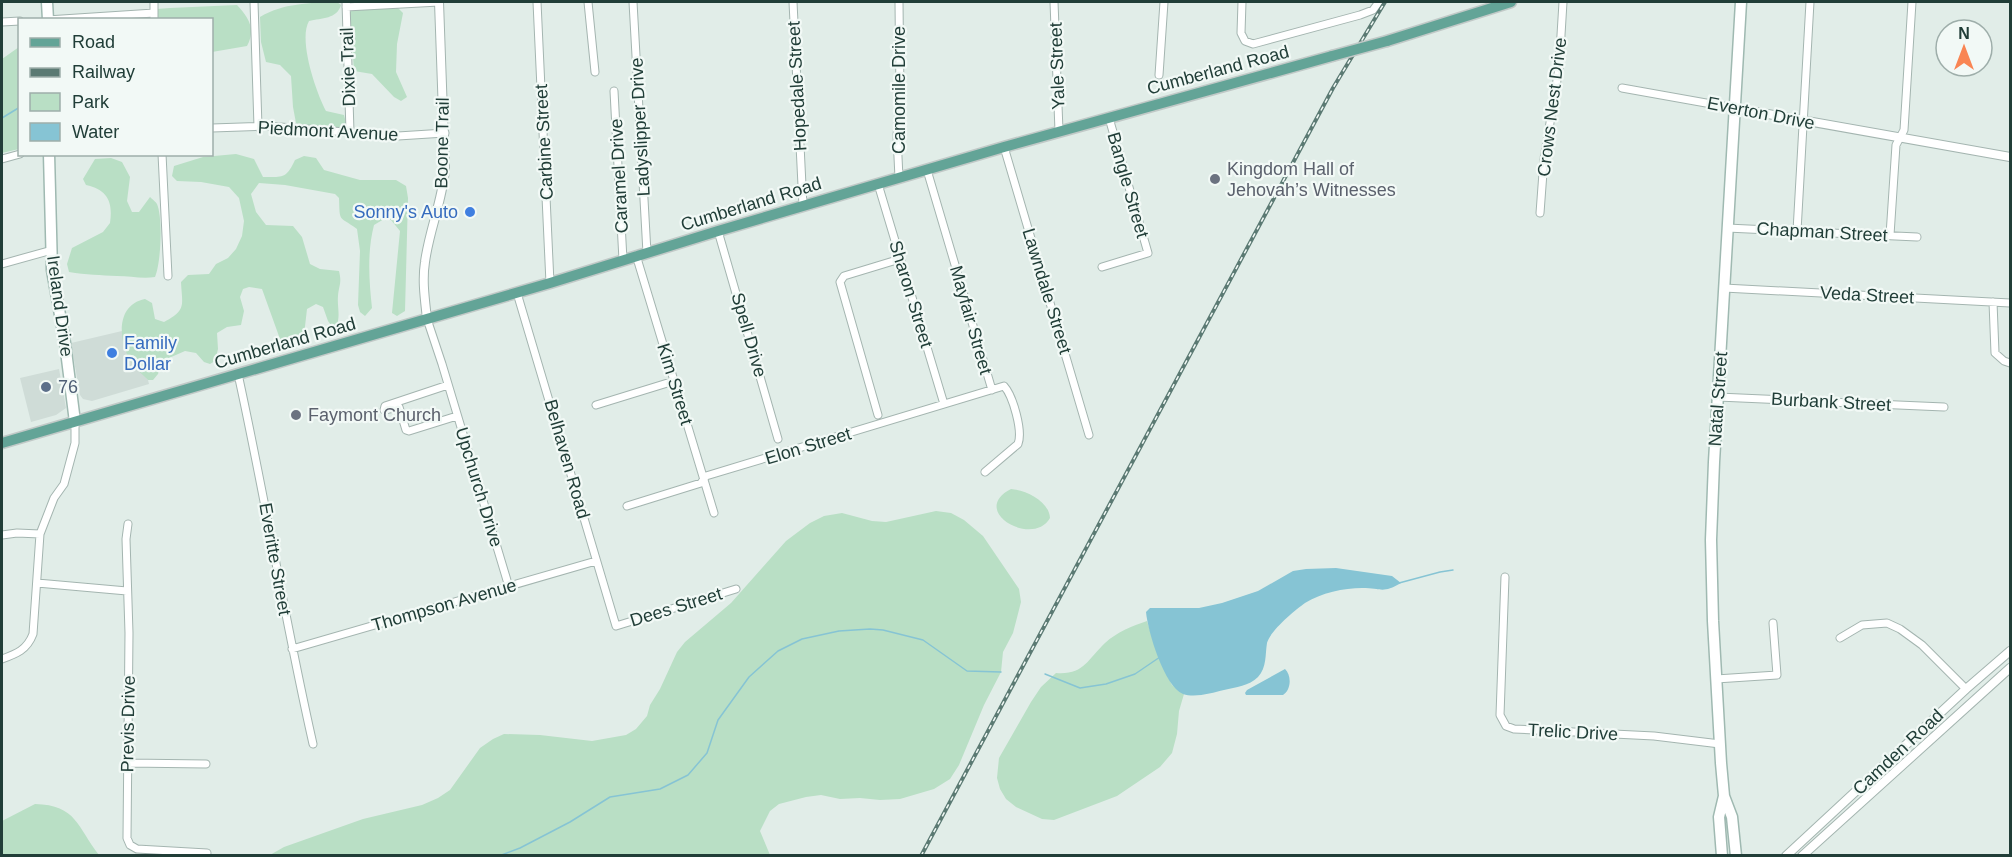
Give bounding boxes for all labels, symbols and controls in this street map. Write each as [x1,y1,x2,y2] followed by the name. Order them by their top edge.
[18,18,213,156] legend
[1934,18,1994,78] north arrow
[784,21,810,151] street label: Hopedale Street
[1045,22,1069,110] street label: Yale Street
[1958,25,1970,42] text: N
[889,26,909,154] street label: Camomile Drive
[337,27,359,107] street label: Dixie Trail
[72,32,115,52] text: Road
[1534,36,1570,178] street label: Crows Nest Drive
[1145,41,1291,99] street label: Cumberland Road
[626,57,654,197] street label: Ladyslipper Drive
[72,62,135,82] text: Railway
[531,84,557,200] street label: Carbine Street
[72,92,110,112] text: Park
[1706,93,1816,133] street label: Everton Drive
[431,97,453,189] street label: Boone Trail
[257,117,399,145] street label: Piedmont Avenue
[606,118,632,234] street label: Caramel Drive
[72,122,119,142] text: Water
[1103,130,1153,240] street label: Bangle Street
[1227,159,1396,200] place label: Kingdom Hall of Jehovah’s Witnesses
[1208,172,1222,186] marker: Kingdom Hall of Jehovah’s Witnesses
[678,173,824,235] street label: Cumberland Road
[353,202,458,222] place label: Sonny's Auto
[463,205,477,219] marker: Sonny's Auto
[1756,219,1888,245] street label: Chapman Street
[1018,226,1076,356] street label: Lawndale Street
[885,238,937,350] street label: Sharon Street
[43,254,77,358] street label: Ireland Drive
[946,263,996,377] street label: Mayfair Street
[1820,283,1914,307] street label: Veda Street
[727,290,771,380] street label: Spell Drive
[212,313,358,373] street label: Cumberland Road
[124,333,177,374] place label: Family Dollar
[653,341,697,427] street label: Kim Street
[105,346,119,360] marker: Family Dollar
[1705,351,1731,447] street label: Natal Street
[58,377,78,397] place label: 76
[39,380,53,394] marker: 76
[1771,389,1891,415] street label: Burbank Street
[540,397,594,521] street label: Belhaven Road
[308,405,441,425] place label: Faymont Church
[289,408,303,422] marker: Faymont Church
[762,423,854,469] street label: Elon Street
[451,425,507,549] street label: Upchurch Drive
[255,501,295,617] street label: Everitte Street
[369,575,519,635] street label: Thompson Avenue
[628,584,724,630] street label: Dees Street
[117,675,139,773] street label: Previs Drive
[1849,705,1947,799] street label: Camden Road
[1527,720,1619,744] street label: Trelic Drive

